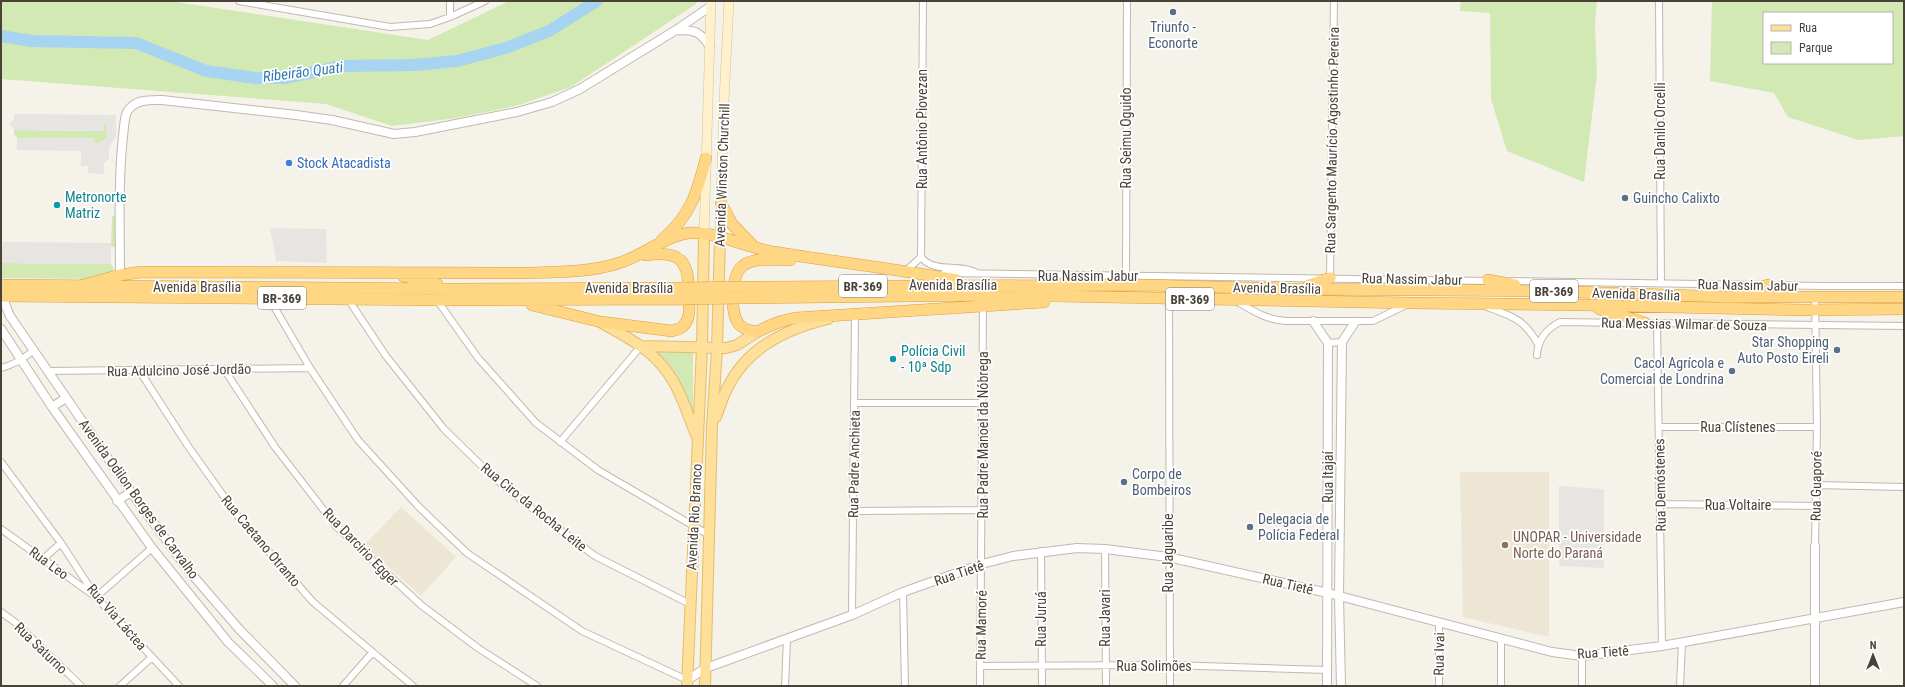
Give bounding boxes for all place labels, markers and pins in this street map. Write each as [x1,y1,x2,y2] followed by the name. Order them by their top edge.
[1168,7,1178,17] marker: Triunfo - Econorte
[1148,19,1198,51] place label: Triunfo - Econorte
[297,155,391,171] place label: Stock Atacadista
[284,158,294,168] marker: Stock Atacadista
[65,189,127,221] place label: Metronorte Matriz
[1633,190,1720,206] place label: Guincho Calixto
[1620,193,1630,203] marker: Guincho Calixto
[52,200,62,210] marker: Metronorte Matriz
[1737,334,1829,366] place label: Star Shopping Auto Posto Eireli
[901,343,965,375] place label: Polícia Civil - 10ª Sdp
[1832,345,1842,355] marker: Star Shopping Auto Posto Eireli
[888,354,898,364] marker: Polícia Civil - 10ª Sdp
[1600,355,1724,387] place label: Cacol Agrícola e Comercial de Londrina
[1727,366,1737,376] marker: Cacol Agrícola e Comercial de Londrina
[1132,466,1191,498] place label: Corpo de Bombeiros
[1119,477,1129,487] marker: Corpo de Bombeiros
[1258,511,1339,543] place label: Delegacia de Polícia Federal
[1245,522,1255,532] marker: Delegacia de Polícia Federal
[1513,529,1642,561] place label: UNOPAR - Universidade Norte do Paraná
[1500,540,1510,550] marker: UNOPAR - Universidade Norte do Paraná

